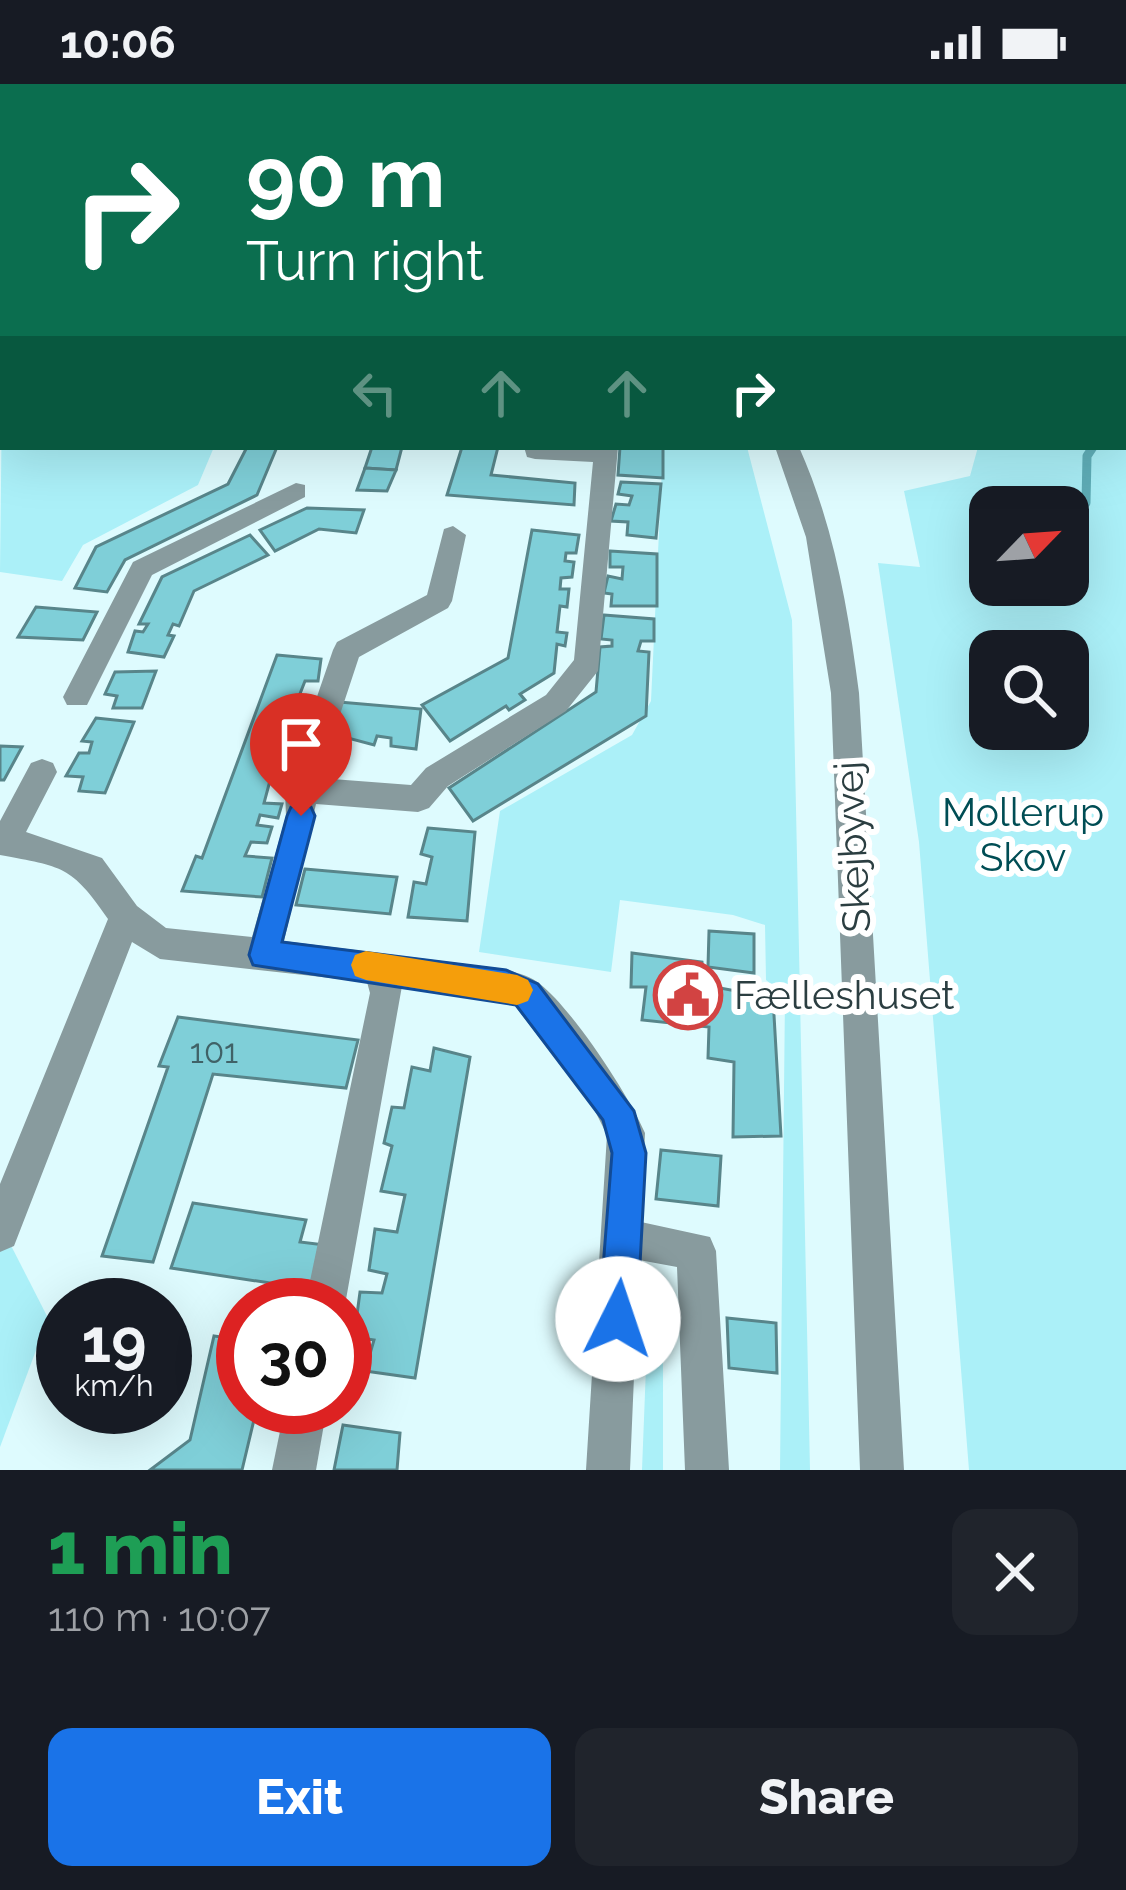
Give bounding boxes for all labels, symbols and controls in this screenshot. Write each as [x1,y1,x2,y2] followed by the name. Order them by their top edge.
[60,16,176,69] text: 10:06
[246,128,445,227] text: 90 m
[48,132,204,288] icon: right
[246,229,484,293] text: Turn right
[342,360,408,426] icon: left
[468,360,534,426] icon: ahead
[594,360,660,426] icon: ahead
[720,360,786,426] icon: right
[969,486,1089,606] north arrow
[969,486,1089,750] map controls
[969,630,1089,750] button: search
[250,693,352,816] pin
[268,711,334,777] icon: arrive
[825,760,879,934] street label: Skejbyvej
[942,789,1104,880] park label: Mollerup Skov
[653,960,723,1030] public building icon: Fælleshuset
[734,972,954,1018] place label: Fælleshuset
[190,1032,238,1071] house number: 101
[555,1256,681,1382] position arrow
[216,1278,372,1434] speed limit sign: 30
[82,1306,146,1376] text: 19
[74,1368,154,1403] text: km/h
[48,1506,233,1591] text: 1 min
[952,1509,1078,1635] button: close
[48,1594,271,1640] text: 110 m · 10:07
[48,1728,551,1866] button: Exit
[575,1728,1078,1866] button: Share

